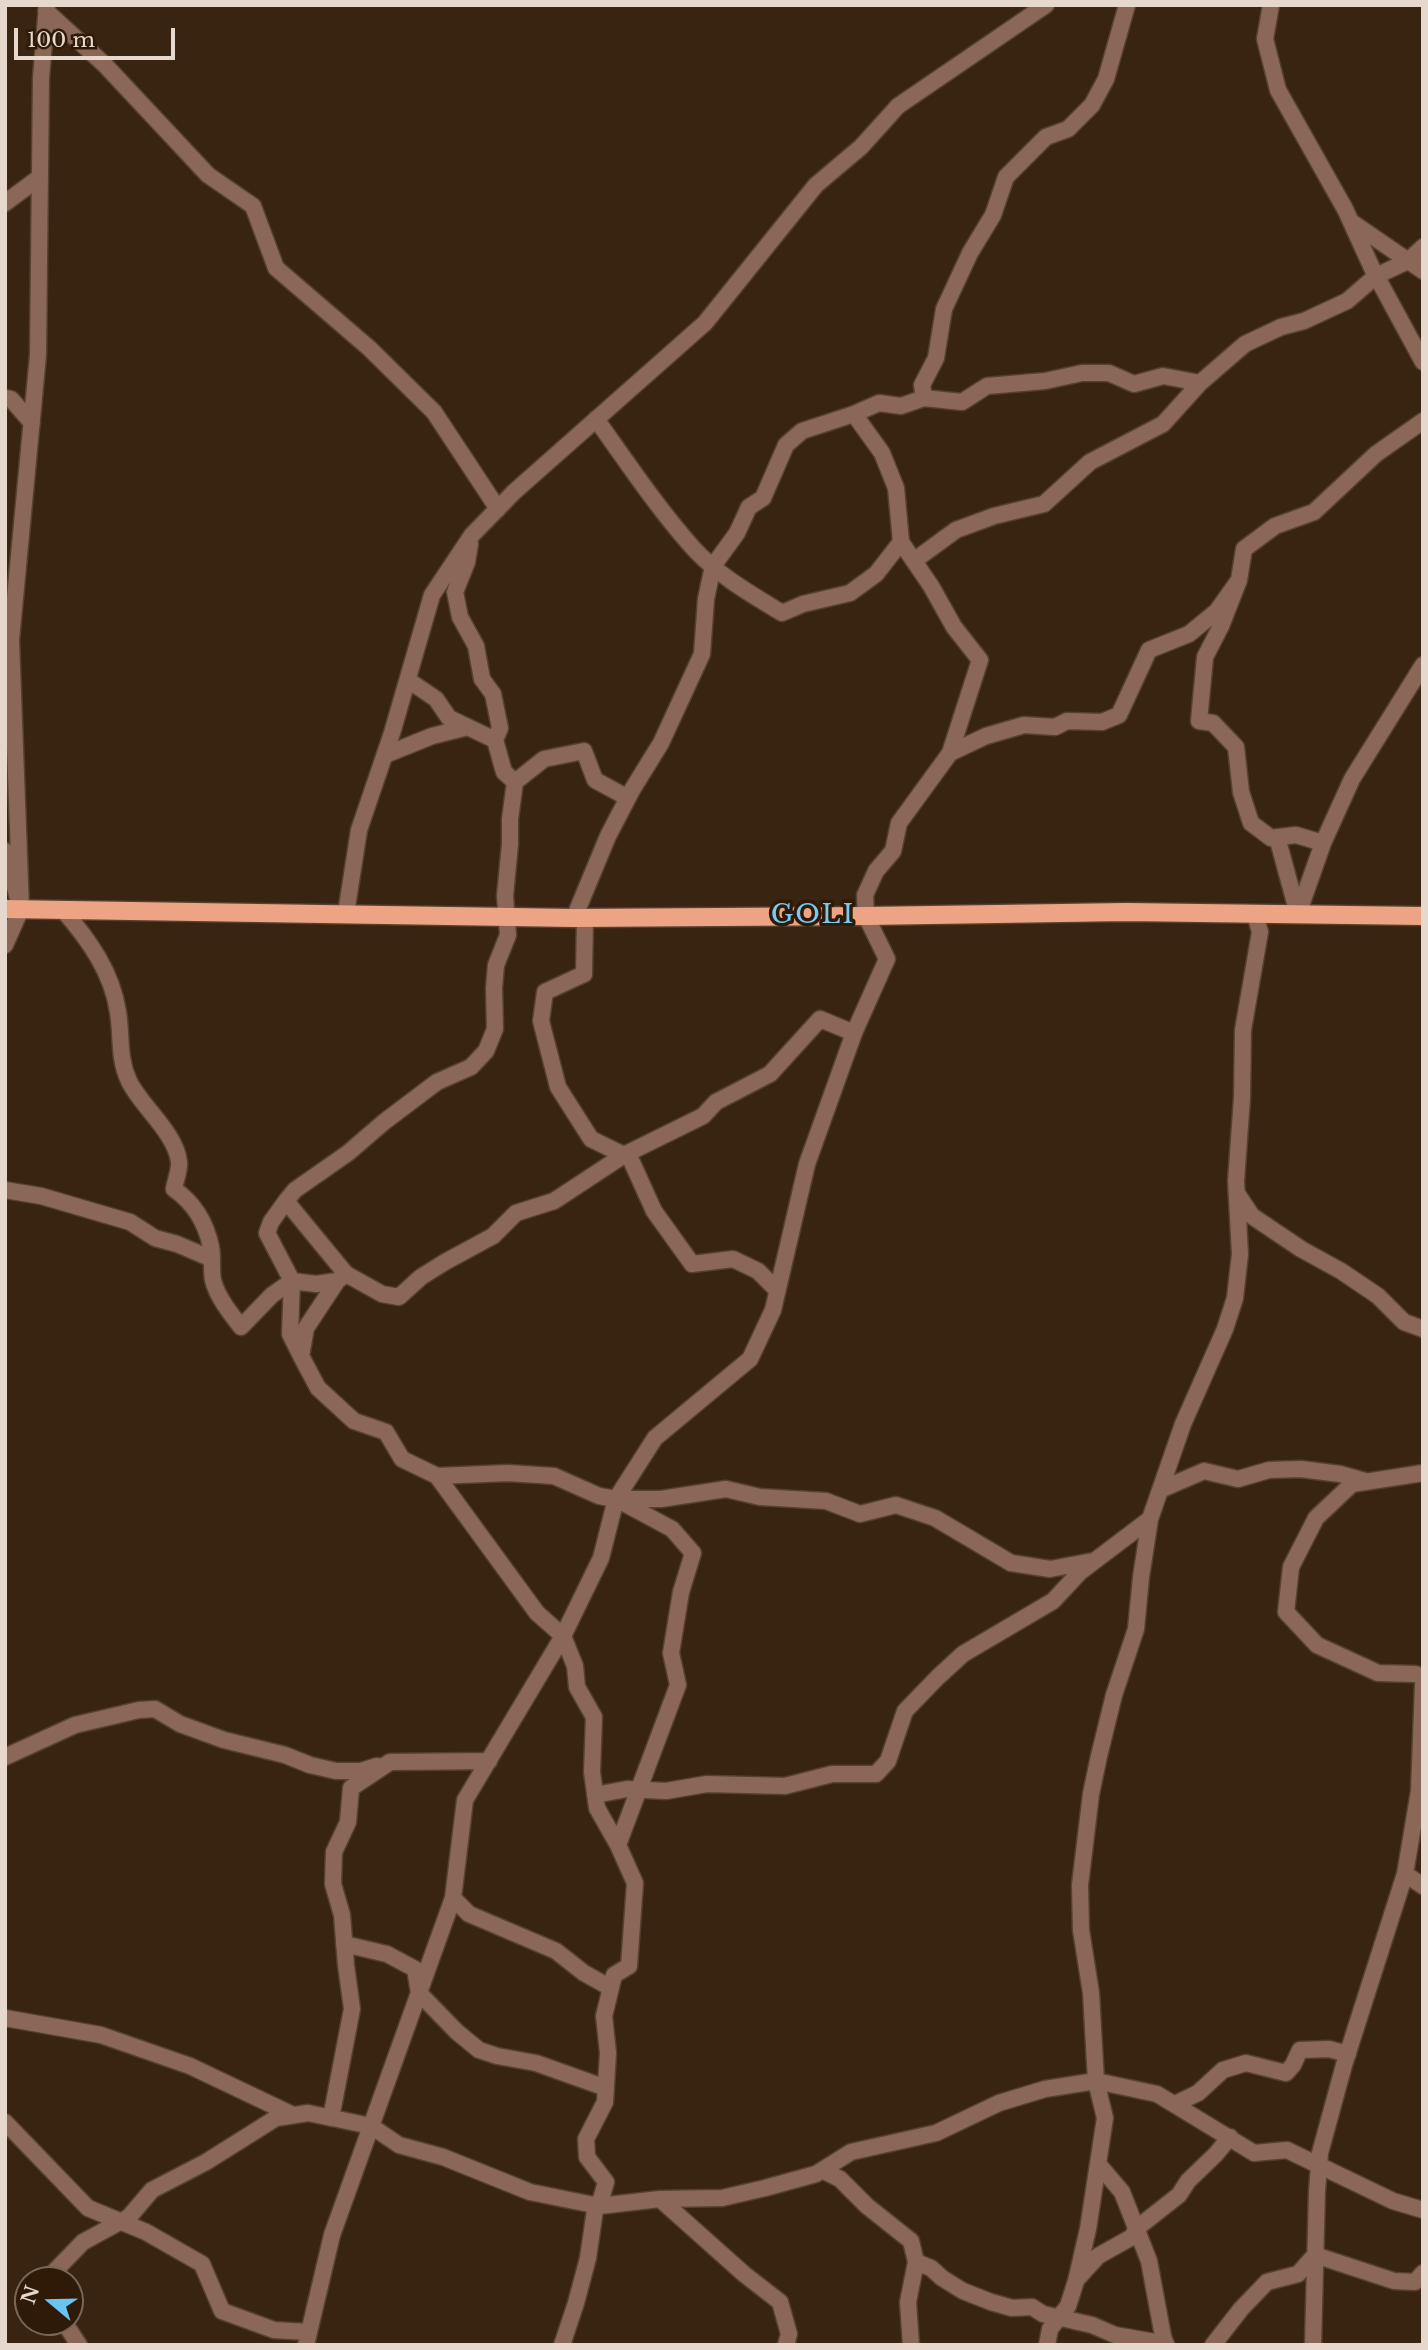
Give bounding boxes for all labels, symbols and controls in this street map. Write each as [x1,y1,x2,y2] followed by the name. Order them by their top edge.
[18,14,178,58] scale bar
[27,27,95,53] text: 100 m
[771,900,855,932] district label: GOLI
[14,2266,84,2336] north arrow
[17,2282,44,2307] text: N

